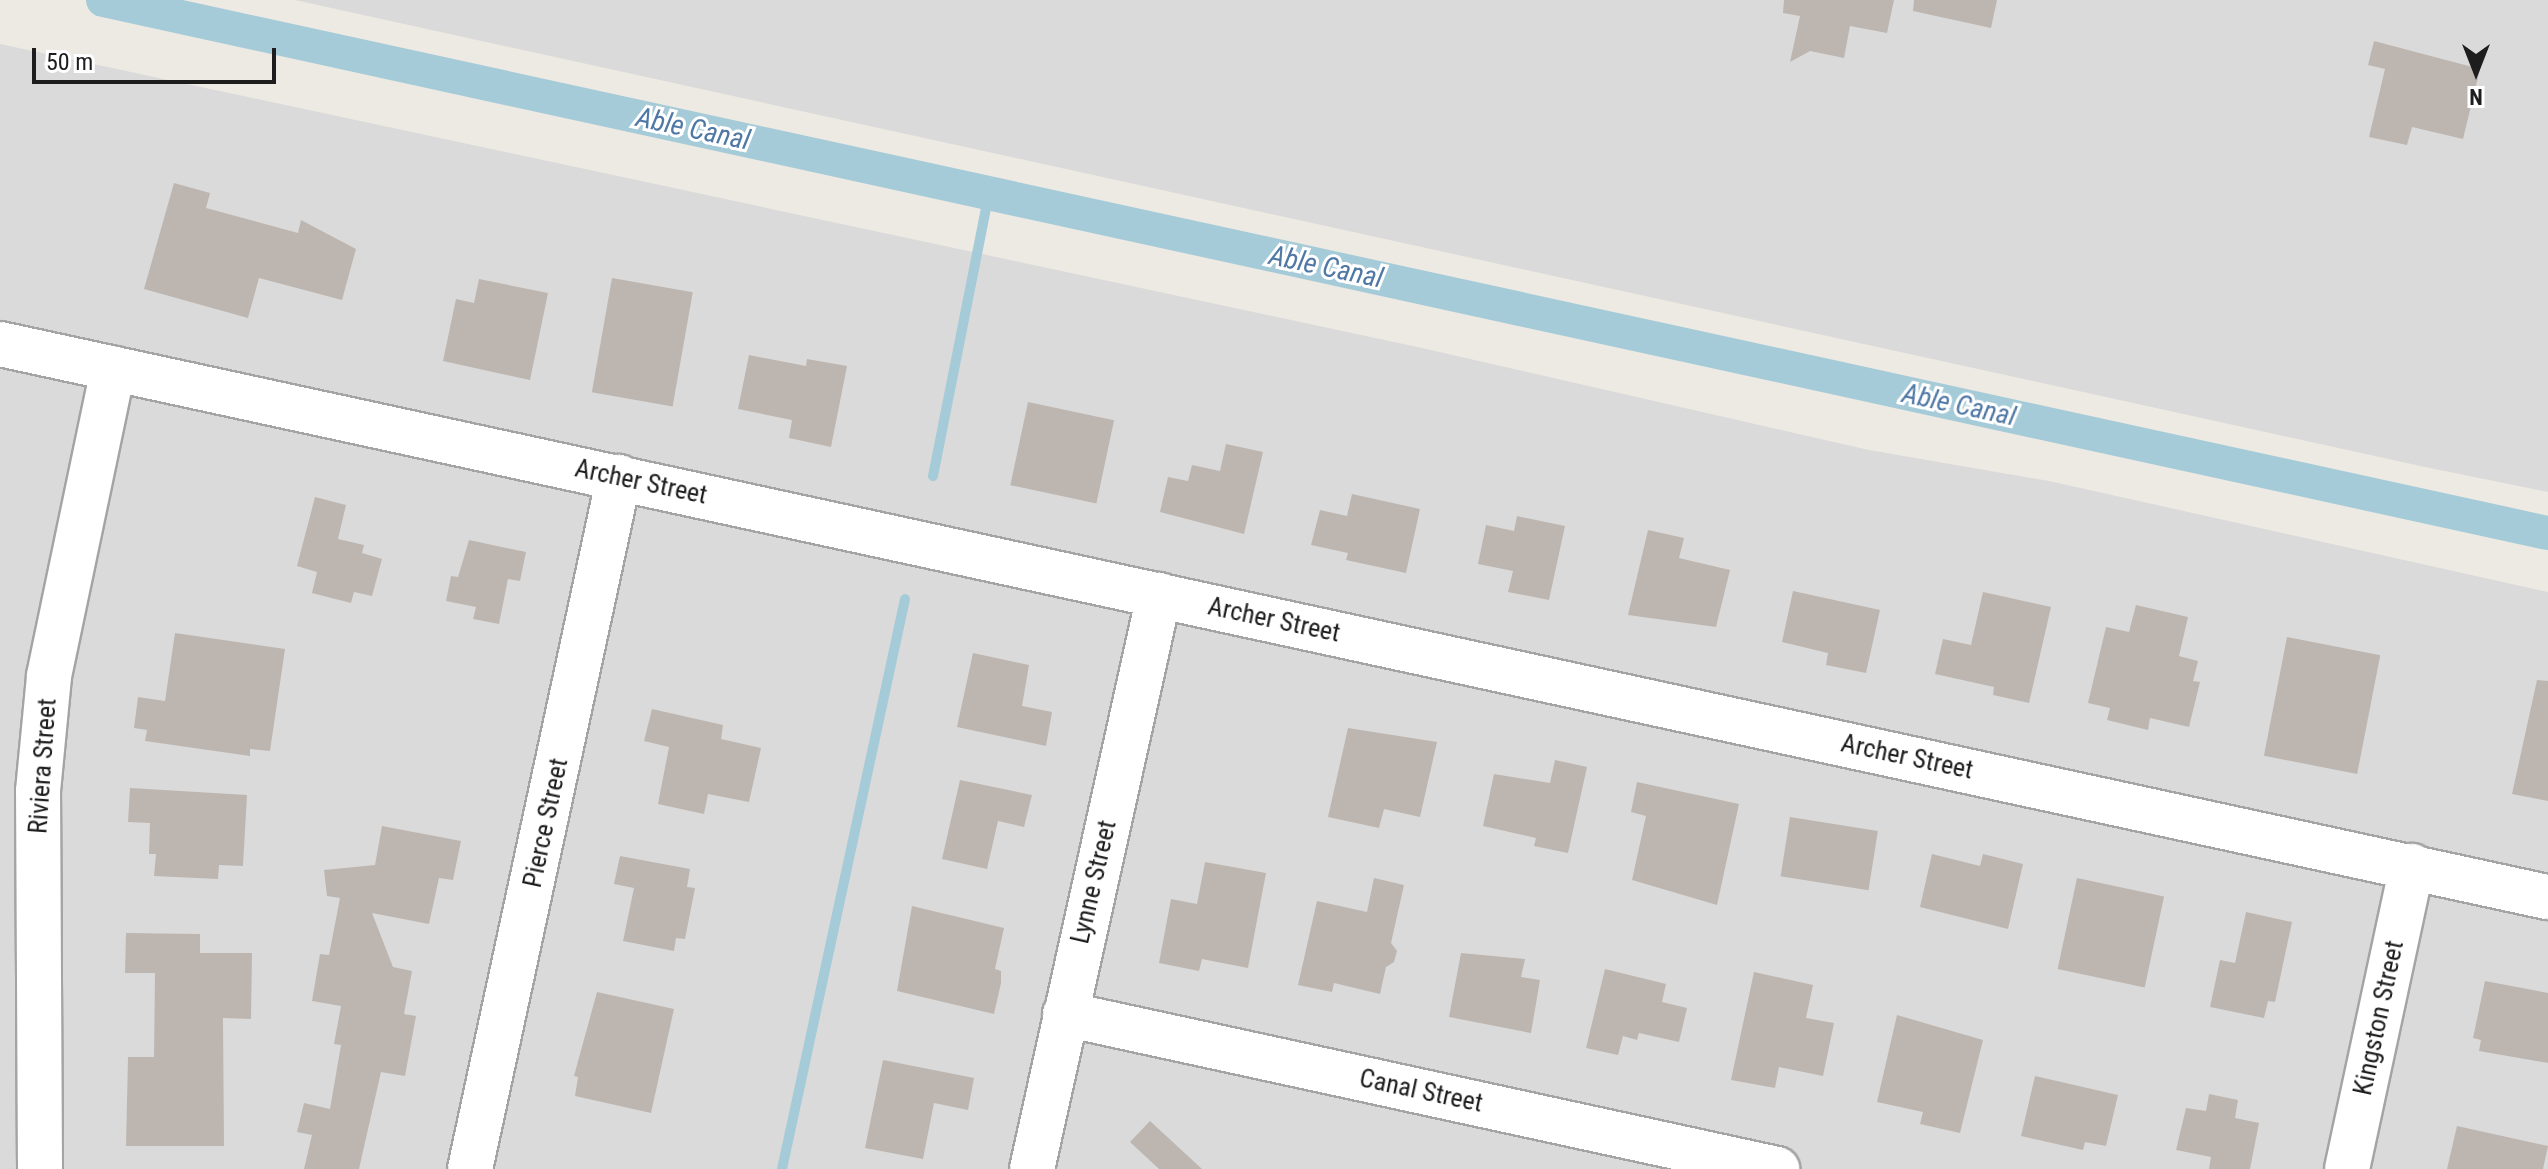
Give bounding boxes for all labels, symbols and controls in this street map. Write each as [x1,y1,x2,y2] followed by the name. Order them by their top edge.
[36,32,280,82] scale bar
[2436,32,2516,112] north arrow
[46,48,93,76] text: 50 m
[2469,84,2483,109] text: N
[633,101,753,157] water label: Able Canal
[1266,239,1386,295] water label: Able Canal
[1899,377,2019,433] water label: Able Canal
[572,453,710,511] street label: Archer Street
[1205,591,1343,649] street label: Archer Street
[23,697,63,835] street label: Riviera Street
[1838,728,1976,786] street label: Archer Street
[517,756,575,890] street label: Pierce Street
[1065,817,1123,947] street label: Lynne Street
[2347,938,2411,1098] street label: Kingston Street
[1357,1063,1485,1119] street label: Canal Street

